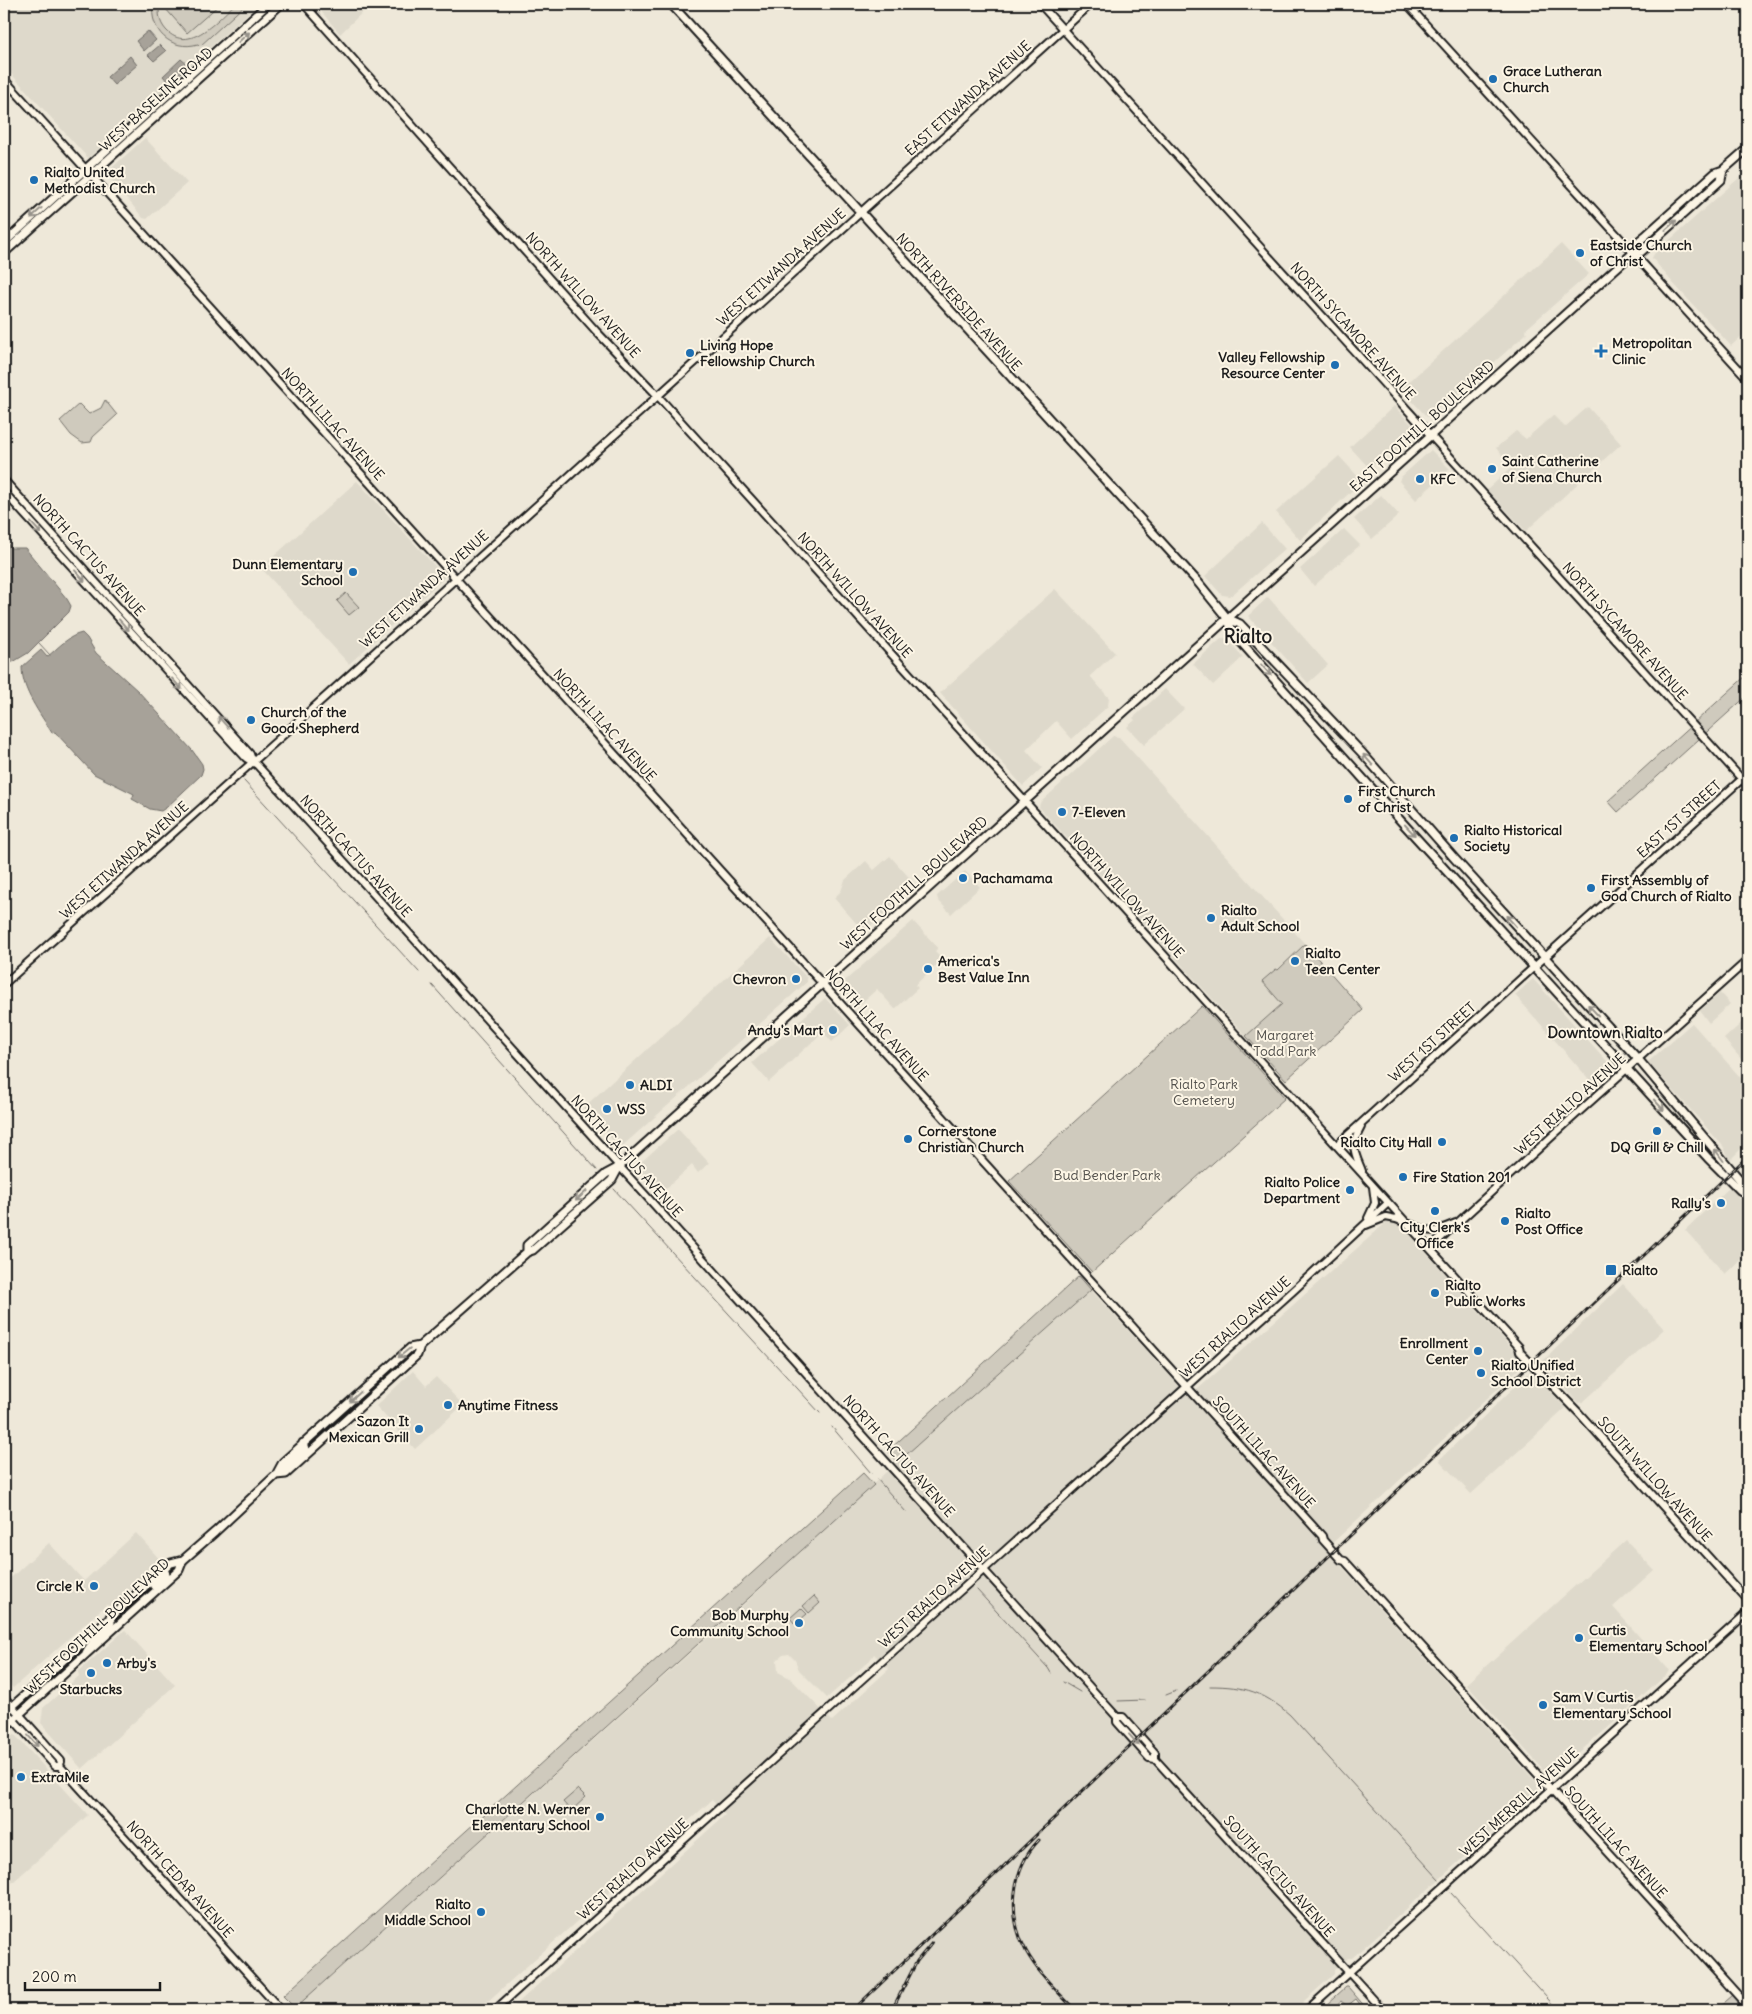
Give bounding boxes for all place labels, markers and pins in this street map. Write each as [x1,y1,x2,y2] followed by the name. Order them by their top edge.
[1503,62,1602,96] place label: Grace Lutheran Church
[1487,73,1499,85] marker: Grace Lutheran Church
[44,163,155,197] place label: Rialto United Methodist Church
[28,174,40,186] marker: Rialto United Methodist Church
[1590,236,1692,270] place label: Eastside Church of Christ
[1574,247,1586,259] marker: Eastside Church of Christ
[1612,334,1692,368] place label: Metropolitan Clinic
[700,336,815,370] place label: Living Hope Fellowship Church
[1594,344,1608,358] marker: Metropolitan Clinic
[684,347,696,359] marker: Living Hope Fellowship Church
[1218,348,1325,382] place label: Valley Fellowship Resource Center
[1329,359,1341,371] marker: Valley Fellowship Resource Center
[1502,452,1602,486] place label: Saint Catherine of Siena Church
[1486,463,1498,475] marker: Saint Catherine of Siena Church
[1430,470,1456,488] place label: KFC
[1414,473,1426,485] marker: KFC
[232,555,343,589] place label: Dunn Elementary School
[347,566,359,578] marker: Dunn Elementary School
[261,703,360,737] place label: Church of the Good Shepherd
[245,714,257,726] marker: Church of the Good Shepherd
[1358,782,1435,816] place label: First Church of Christ
[1342,793,1354,805] marker: First Church of Christ
[1072,803,1126,821] place label: 7-Eleven
[1056,806,1068,818] marker: 7-Eleven
[1464,821,1562,855] place label: Rialto Historical Society
[1448,832,1460,844] marker: Rialto Historical Society
[973,869,1053,887] place label: Pachamama
[1601,871,1732,905] place label: First Assembly of God Church of Rialto
[957,872,969,884] marker: Pachamama
[1585,882,1597,894] marker: First Assembly of God Church of Rialto
[1221,901,1299,935] place label: Rialto Adult School
[1205,912,1217,924] marker: Rialto Adult School
[1305,944,1380,978] place label: Rialto Teen Center
[938,952,1030,986] place label: America's Best Value Inn
[1289,955,1301,967] marker: Rialto Teen Center
[922,963,934,975] marker: America's Best Value Inn
[733,970,786,988] place label: Chevron
[790,973,802,985] marker: Chevron
[748,1021,823,1039] place label: Andy's Mart
[827,1024,839,1036] marker: Andy's Mart
[640,1076,672,1094] place label: ALDI
[624,1079,636,1091] marker: ALDI
[617,1100,646,1118] place label: WSS
[601,1103,613,1115] marker: WSS
[918,1122,1024,1156] place label: Cornerstone Christian Church
[1651,1125,1663,1137] marker: DQ Grill & Chill
[902,1133,914,1145] marker: Cornerstone Christian Church
[1340,1133,1432,1151] place label: Rialto City Hall
[1436,1136,1448,1148] marker: Rialto City Hall
[1610,1138,1704,1156] place label: DQ Grill & Chill
[1413,1168,1510,1186] place label: Fire Station 201
[1397,1171,1409,1183] marker: Fire Station 201
[1264,1173,1340,1207] place label: Rialto Police Department
[1344,1184,1356,1196] marker: Rialto Police Department
[1671,1194,1712,1212] place label: Rally's
[1715,1197,1727,1209] marker: Rally's
[1515,1204,1583,1238] place label: Rialto Post Office
[1429,1205,1441,1217] marker: City Clerk's Office
[1499,1215,1511,1227] marker: Rialto Post Office
[1400,1218,1471,1252] place label: City Clerk's Office
[1622,1261,1658,1279] place label: Rialto
[1604,1263,1618,1277] marker: Rialto
[1445,1276,1526,1310] place label: Rialto Public Works
[1429,1287,1441,1299] marker: Rialto Public Works
[1399,1334,1468,1368] place label: Enrollment Center
[1472,1345,1484,1357] marker: Enrollment Center
[1491,1356,1581,1390] place label: Rialto Unified School District
[1475,1367,1487,1379] marker: Rialto Unified School District
[458,1396,559,1414] place label: Anytime Fitness
[442,1399,454,1411] marker: Anytime Fitness
[329,1412,409,1446] place label: Sazon It Mexican Grill
[413,1423,425,1435] marker: Sazon It Mexican Grill
[36,1577,84,1595] place label: Circle K
[88,1580,100,1592] marker: Circle K
[670,1606,789,1640] place label: Bob Murphy Community School
[793,1617,805,1629] marker: Bob Murphy Community School
[1589,1621,1707,1655] place label: Curtis Elementary School
[1573,1632,1585,1644] marker: Curtis Elementary School
[117,1654,157,1672] place label: Arby's
[101,1657,113,1669] marker: Arby's
[85,1667,97,1679] marker: Starbucks
[60,1680,123,1698] place label: Starbucks
[1553,1688,1671,1722] place label: Sam V Curtis Elementary School
[1537,1699,1549,1711] marker: Sam V Curtis Elementary School
[31,1768,90,1786] place label: ExtraMile
[15,1771,27,1783] marker: ExtraMile
[465,1800,590,1834] place label: Charlotte N. Werner Elementary School
[594,1811,606,1823] marker: Charlotte N. Werner Elementary School
[384,1895,471,1929] place label: Rialto Middle School
[475,1906,487,1918] marker: Rialto Middle School

